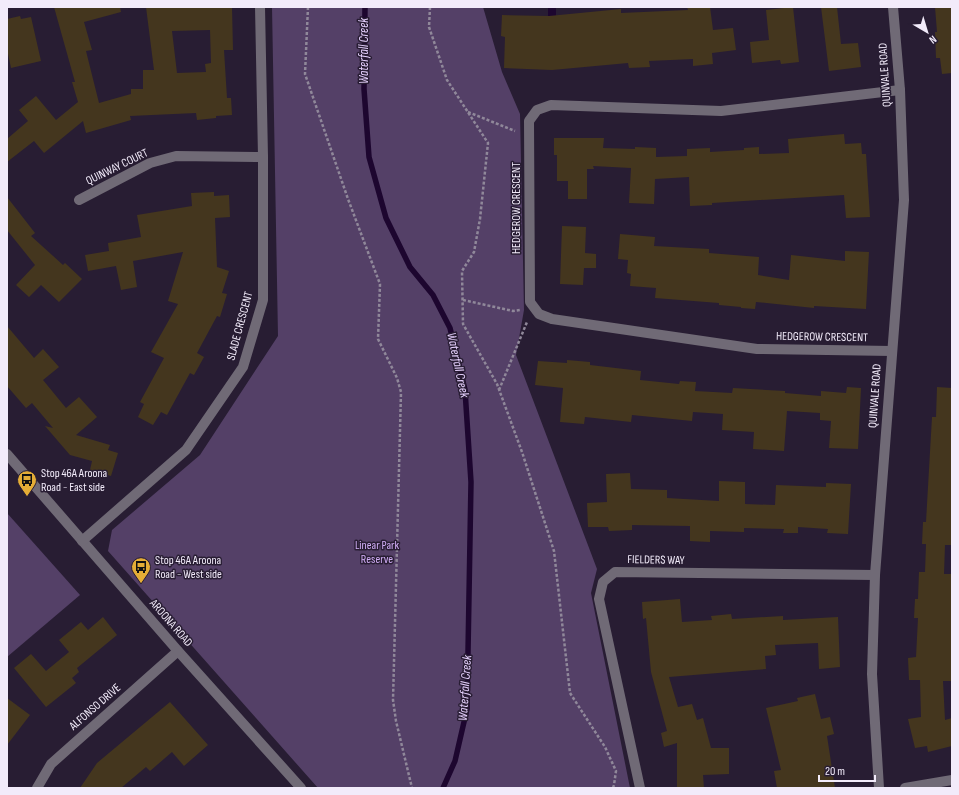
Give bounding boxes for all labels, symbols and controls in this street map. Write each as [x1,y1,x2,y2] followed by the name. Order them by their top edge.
[907,12,947,52] north arrow
[356,17,372,84] water label: Waterfall Creek
[926,33,939,46] text: N
[875,42,895,108] street label: QUINVALE ROAD
[83,145,151,188] street label: QUINWAY COURT
[509,162,524,254] street label: HEDGEROW CRESCENT
[224,290,256,362] street label: SLADE CRESCENT
[776,329,868,345] street label: HEDGEROW CRESCENT
[443,331,473,400] water label: Waterfall Creek
[865,363,885,429] street label: QUINVALE ROAD
[41,466,108,495] place label: Stop 46A Aroona Road - East side
[16,469,38,497] bus stop icon: Stop 46A Aroona Road - East side
[355,538,399,567] park label: Linear Park Reserve
[627,552,685,568] street label: FIELDERS WAY
[155,553,222,582] place label: Stop 46A Aroona Road - West side
[130,556,152,584] bus stop icon: Stop 46A Aroona Road - West side
[146,595,196,650] street label: AROONA ROAD
[455,653,475,722] water label: Waterfall Creek
[65,681,124,734] street label: ALFONSO DRIVE
[819,757,875,783] scale bar
[825,764,845,779] text: 20 m

